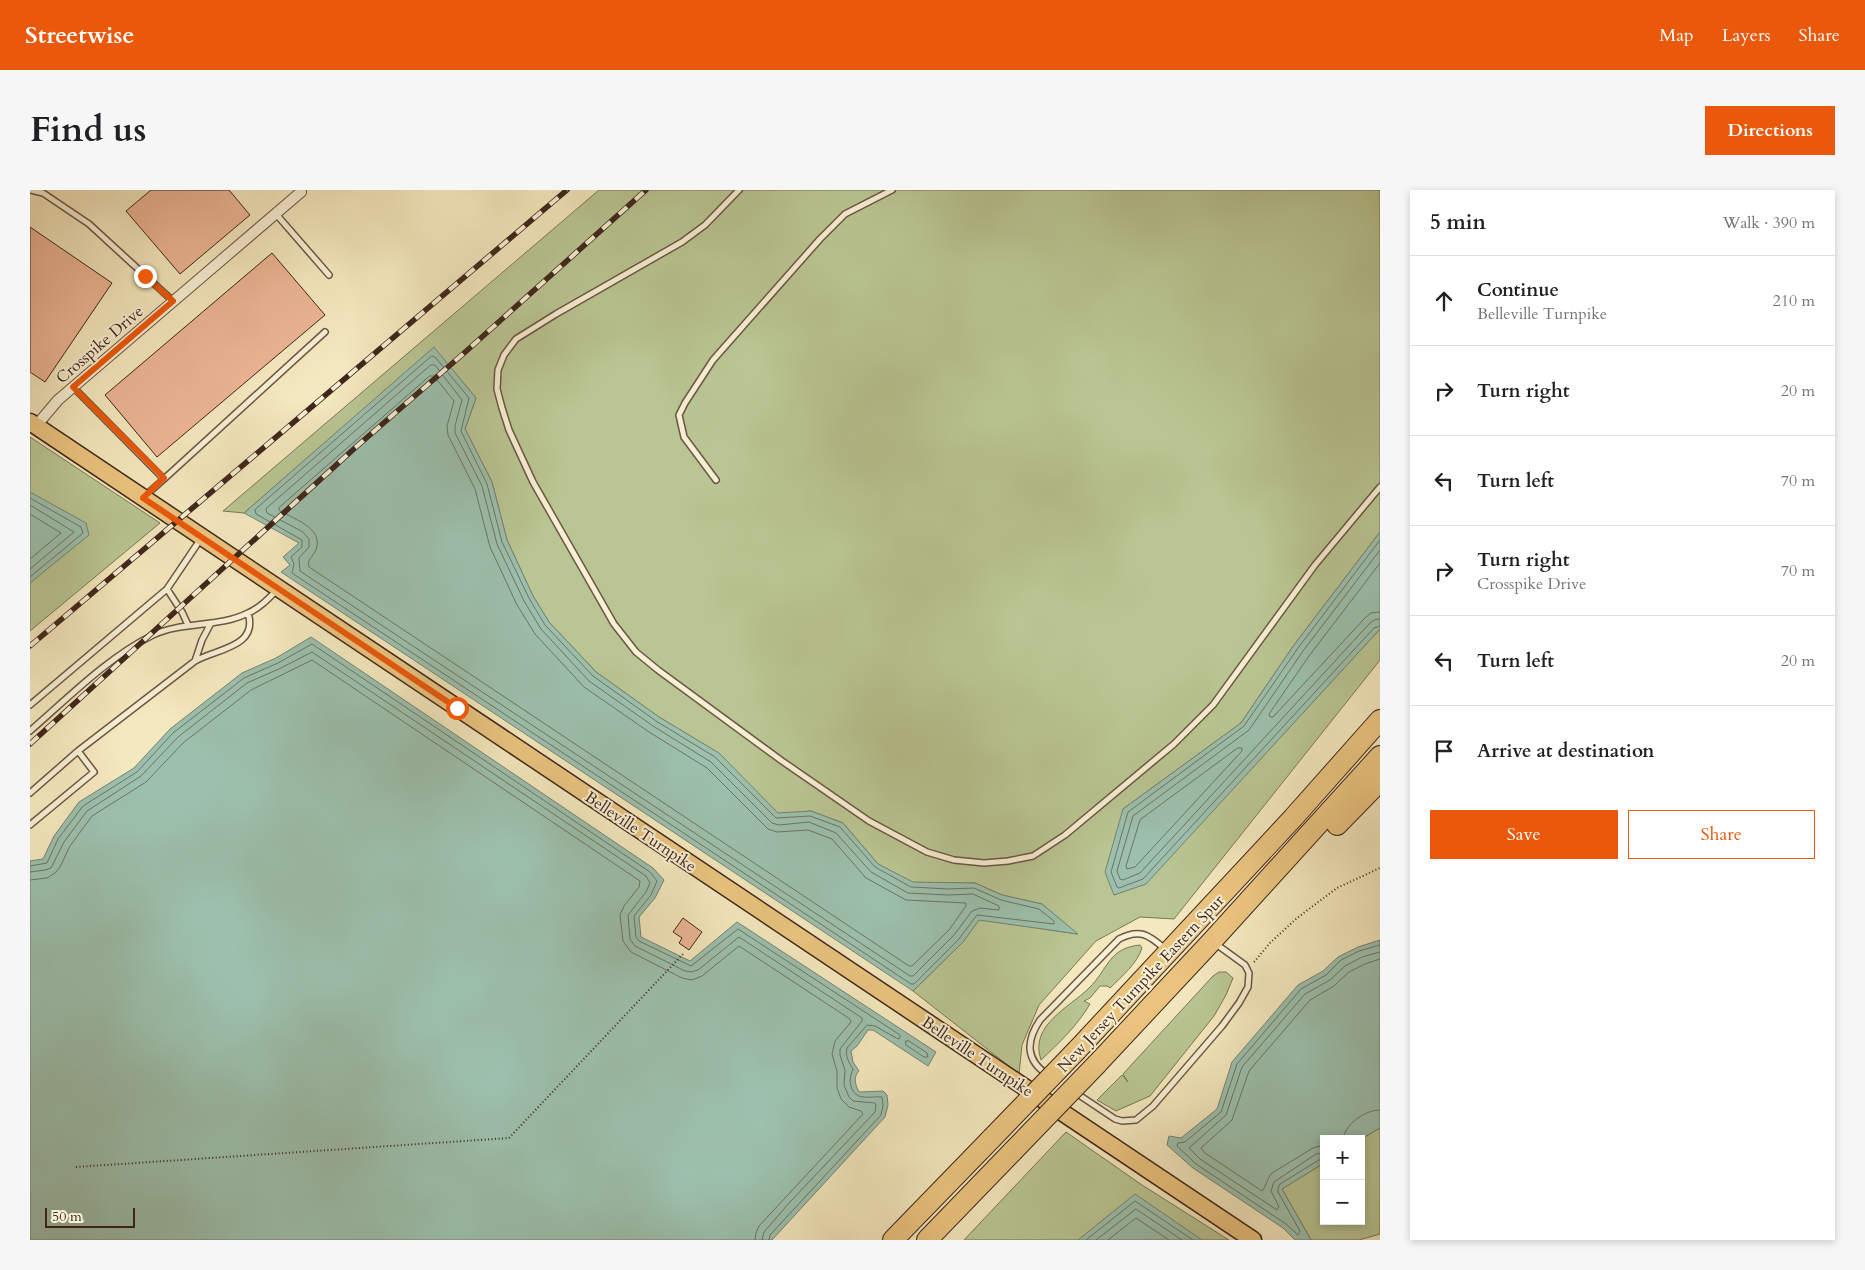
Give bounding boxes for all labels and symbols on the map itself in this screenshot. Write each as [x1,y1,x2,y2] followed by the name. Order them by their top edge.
[134,265,157,288] route end
[51,301,148,389] street label: Crosspike Drive
[446,697,469,720] route start
[580,786,701,877] street label: Belleville Turnpike
[1052,890,1229,1077] street label: New Jersey Turnpike Eastern Spur
[917,1011,1038,1102] street label: Belleville Turnpike
[45,1205,135,1228] scale bar

